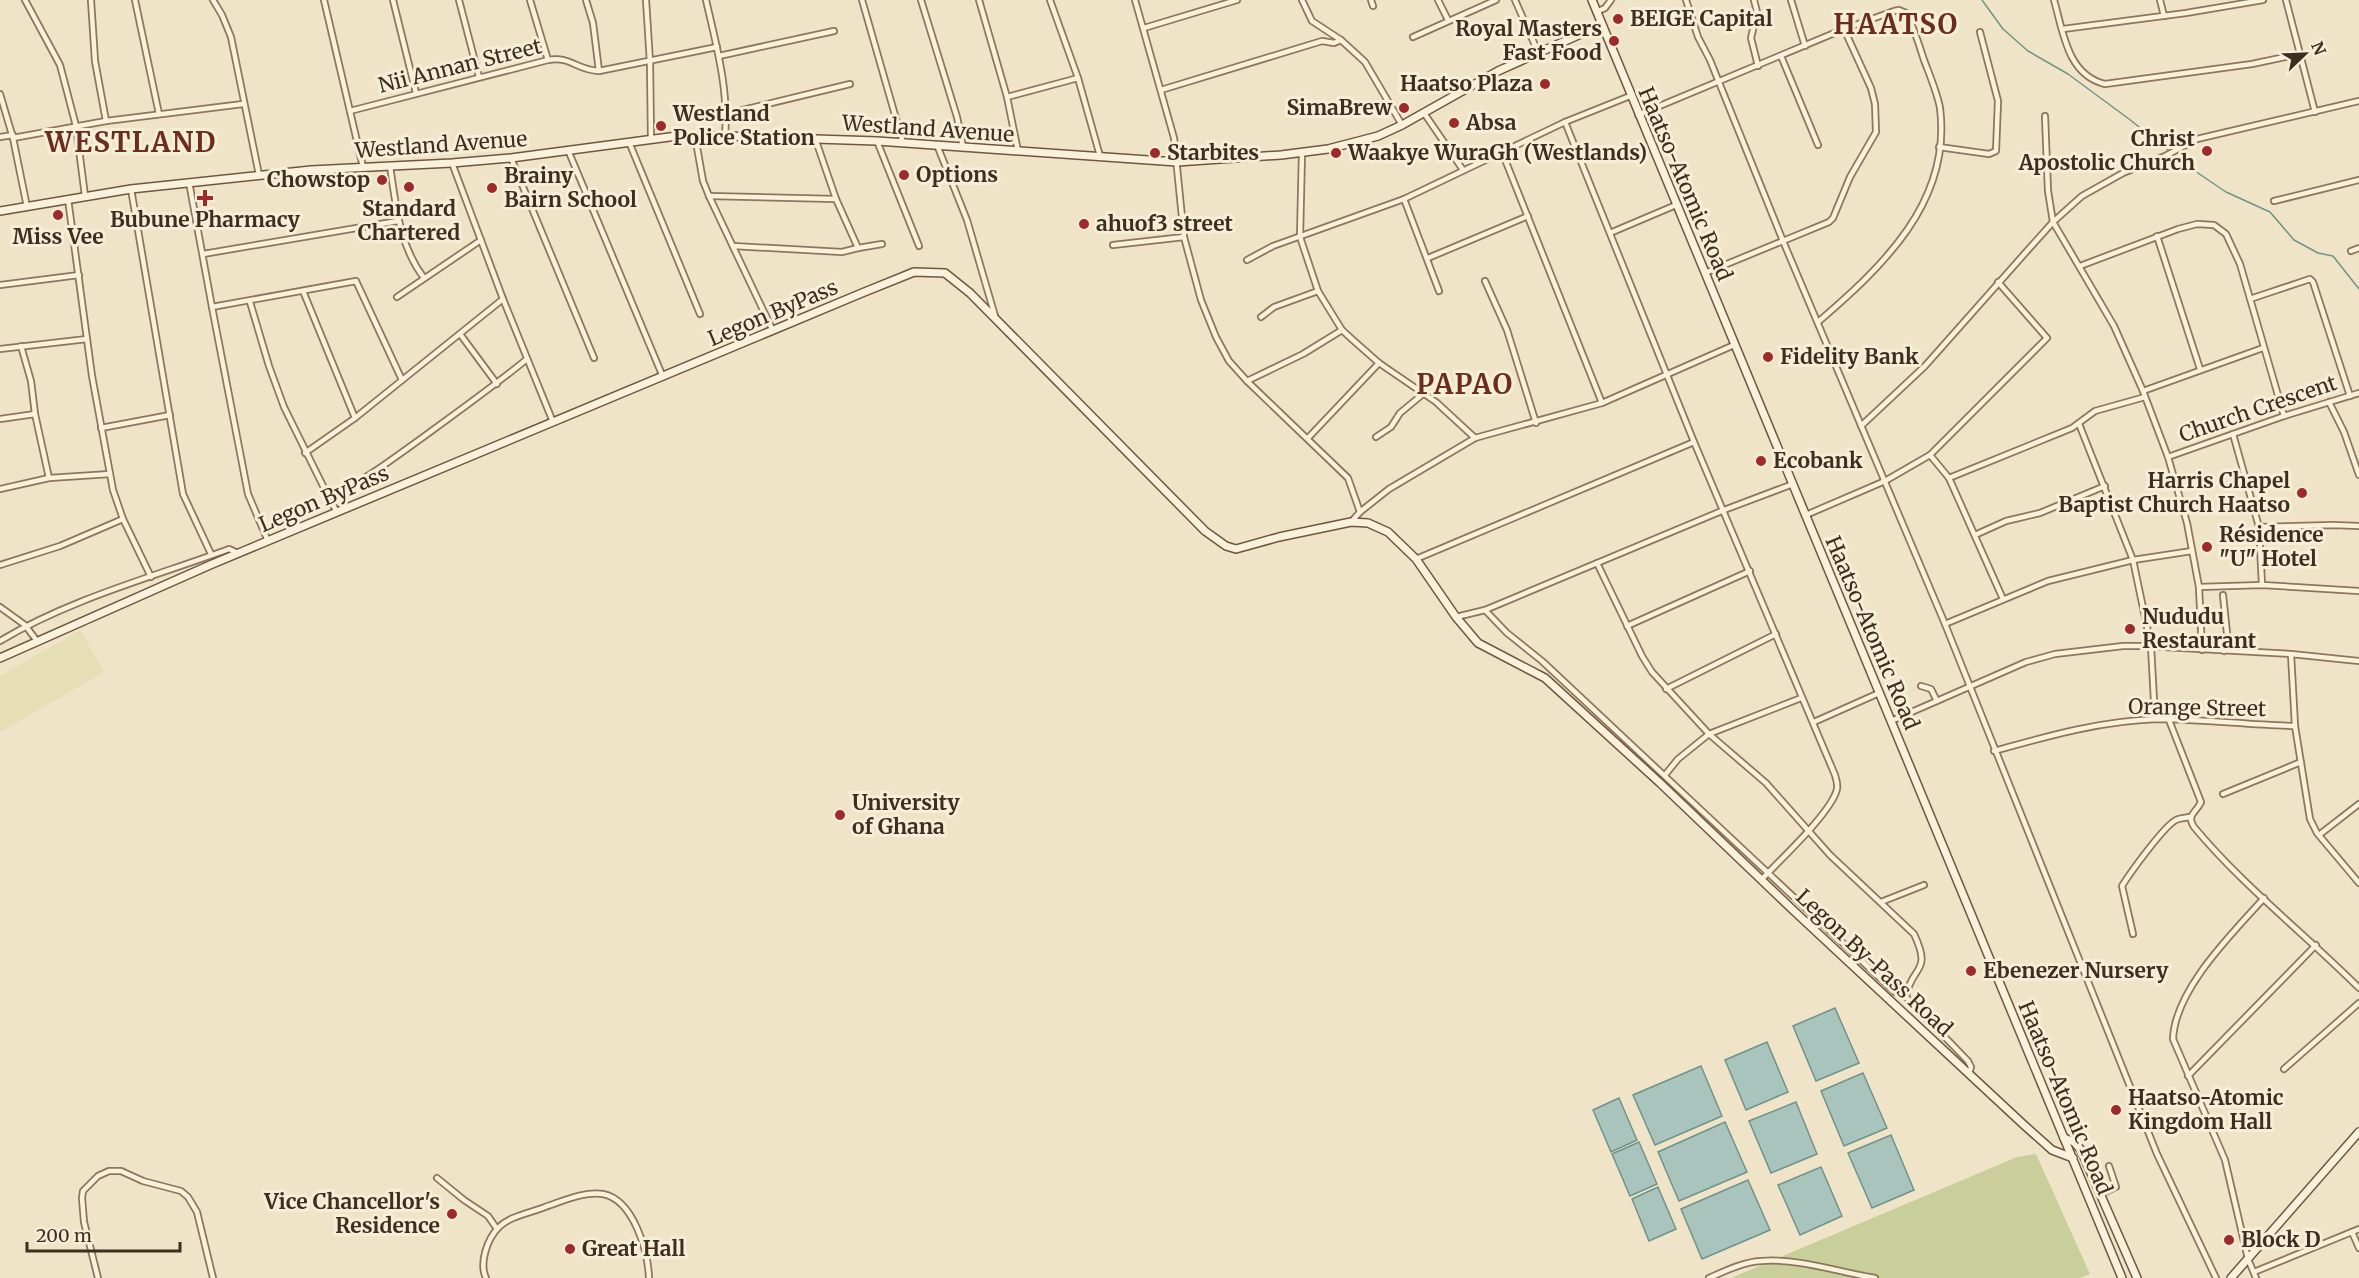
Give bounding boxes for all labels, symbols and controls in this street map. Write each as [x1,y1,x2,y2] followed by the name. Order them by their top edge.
[1630,5,1773,32] place label: BEIGE Capital
[1833,7,1959,41] district label: HAATSO
[1611,12,1625,26] marker: BEIGE Capital
[1455,15,1602,66] place label: Royal Masters Fast Food
[2275,24,2335,84] north arrow
[375,32,544,99] street label: Nii Annan Street
[1607,34,1621,48] marker: Royal Masters Fast Food
[2307,38,2331,58] text: N
[1400,70,1533,97] place label: Haatso Plaza
[1538,77,1552,91] marker: Haatso Plaza
[1632,83,1739,285] street label: Haatso-Atomic Road
[1286,94,1393,121] place label: SimaBrew
[672,100,815,151] place label: Westland Police Station
[1397,101,1411,115] marker: SimaBrew
[840,109,1015,148] street label: Westland Avenue
[1465,109,1517,136] place label: Absa
[1447,116,1461,130] marker: Absa
[654,119,668,133] marker: Westland Police Station
[44,125,217,159] district label: WESTLAND
[353,125,528,164] street label: Westland Avenue
[2018,125,2196,176] place label: Christ Apostolic Church
[1167,139,1259,166] place label: Starbites
[1347,139,1647,166] place label: Waakye WuraGh (Westlands)
[2200,144,2214,158] marker: Christ Apostolic Church
[1148,146,1162,160] marker: Starbites
[1329,146,1343,160] marker: Waakye WuraGh (Westlands)
[916,161,998,188] place label: Options
[504,162,637,213] place label: Brainy Bairn School
[267,166,370,193] place label: Chowstop
[897,168,911,182] marker: Options
[375,173,389,187] marker: Chowstop
[402,180,416,194] marker: Standard Chartered
[485,181,499,195] marker: Brainy Bairn School
[198,191,212,205] marker: Bubune Pharmacy
[358,195,460,246] place label: Standard Chartered
[110,206,301,233] place label: Bubune Pharmacy
[51,208,65,222] marker: Miss Vee
[1096,210,1233,237] place label: ahuof3 street
[1077,217,1091,231] marker: ahuof3 street
[12,223,104,250] place label: Miss Vee
[704,273,842,352] street label: Legon ByPass
[1780,343,1919,370] place label: Fidelity Bank
[1761,350,1775,364] marker: Fidelity Bank
[1416,367,1514,401] district label: PAPAO
[2175,369,2340,448] street label: Church Crescent
[1773,447,1863,474] place label: Ecobank
[1754,454,1768,468] marker: Ecobank
[255,459,393,538] street label: Legon ByPass
[2058,467,2290,518] place label: Harris Chapel Baptist Church Haatso
[2295,486,2309,500] marker: Harris Chapel Baptist Church Haatso
[2219,521,2324,572] place label: Résidence "U" Hotel
[1819,532,1926,734] street label: Haatso-Atomic Road
[2200,540,2214,554] marker: Résidence "U" Hotel
[2142,603,2257,654] place label: Nududu Restaurant
[2123,622,2137,636] marker: Nududu Restaurant
[2128,693,2266,722] street label: Orange Street
[852,789,960,840] place label: University of Ghana
[833,808,847,822] marker: University of Ghana
[1790,883,1958,1042] street label: Legon By-Pass Road
[1983,957,2169,984] place label: Ebenezer Nursery
[1964,964,1978,978] marker: Ebenezer Nursery
[2012,997,2119,1199] street label: Haatso-Atomic Road
[2128,1084,2284,1135] place label: Haatso-Atomic Kingdom Hall
[2109,1103,2123,1117] marker: Haatso-Atomic Kingdom Hall
[263,1188,440,1239] place label: Vice Chancellor's Residence
[445,1207,459,1221] marker: Vice Chancellor's Residence
[27,1215,180,1253] scale bar
[36,1224,92,1247] text: 200 m
[2241,1226,2321,1253] place label: Block D
[2222,1233,2236,1247] marker: Block D
[582,1235,685,1262] place label: Great Hall
[563,1242,577,1256] marker: Great Hall

